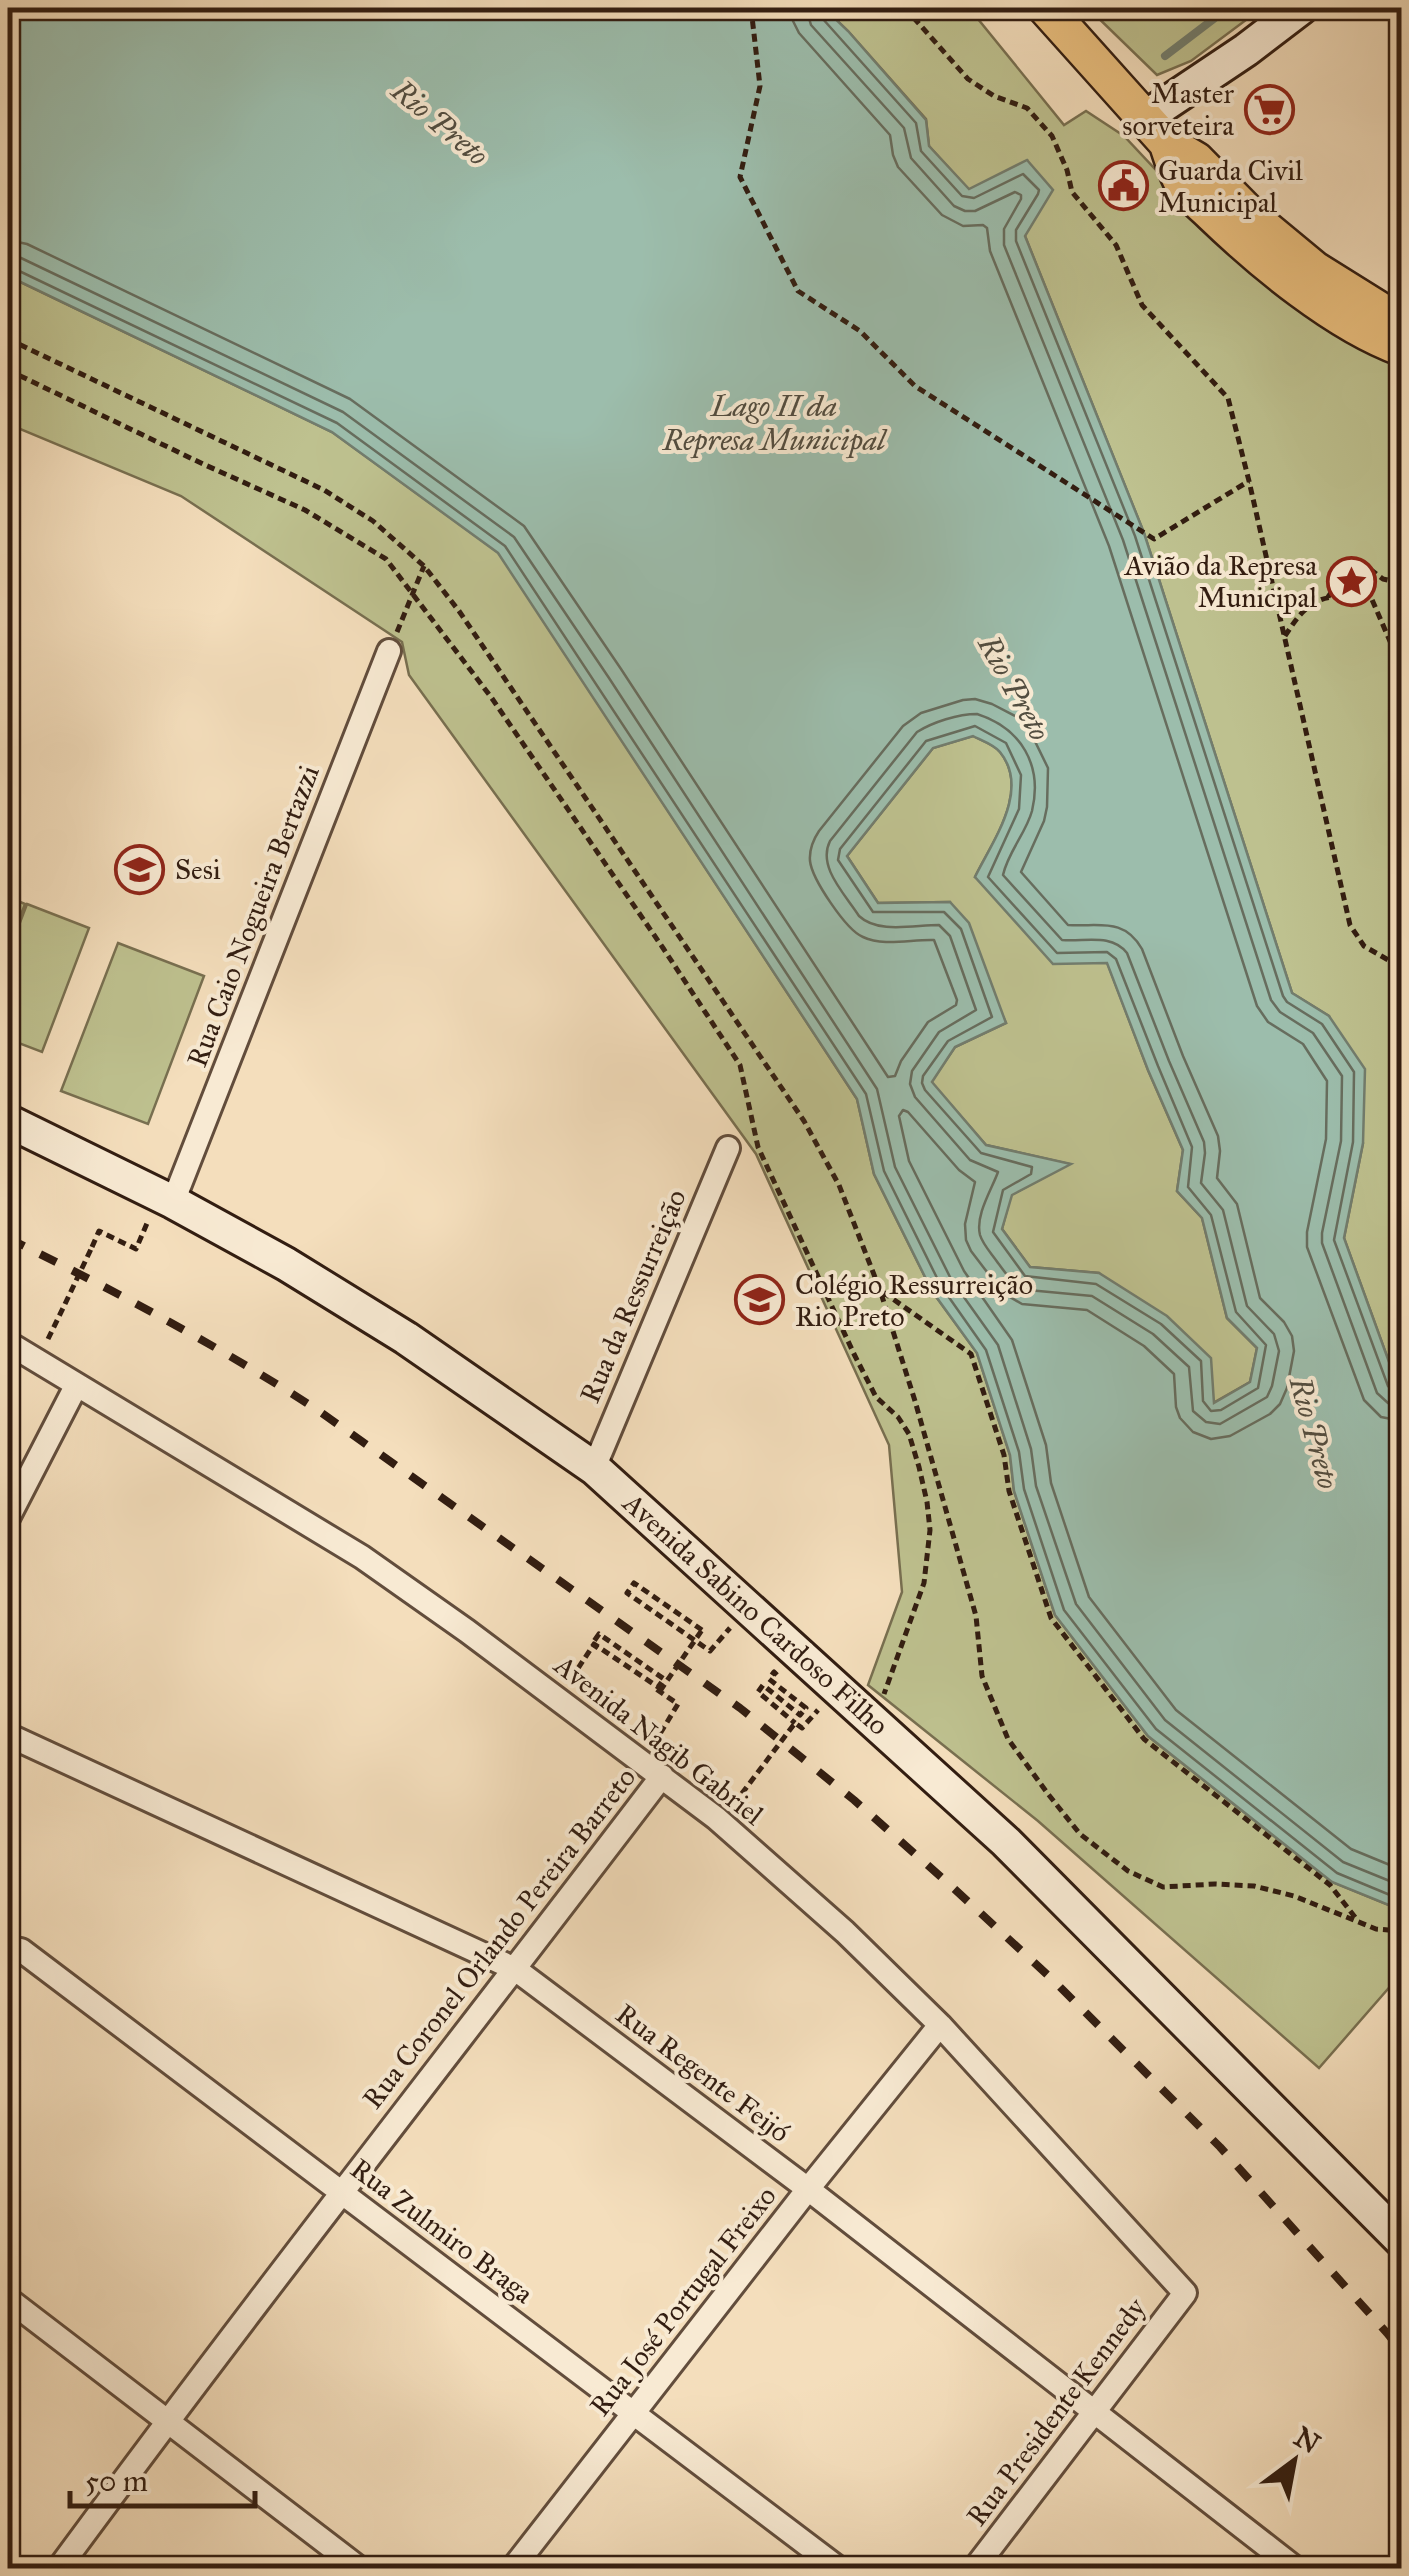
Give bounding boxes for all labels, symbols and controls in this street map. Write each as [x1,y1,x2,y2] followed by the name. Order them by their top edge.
[384,72,495,174] water label: Rio Preto
[1122,76,1234,143] place label: Master sorveteira
[1243,83,1295,135] supermarket icon: Master sorveteira
[1158,153,1303,220] place label: Guarda Civil Municipal
[1097,160,1149,212] public building icon: Guarda Civil Municipal
[662,388,888,459] water label: Lago II da Represa Municipal
[1124,548,1317,615] place label: Avião da Represa Municipal
[1326,555,1378,607] place icon: Avião da Represa Municipal
[970,628,1057,747] water label: Rio Preto
[179,760,327,1072] street label: Rua Caio Nogueira Bertazzi
[114,843,166,895] school or university icon: Sesi
[175,852,221,887] place label: Sesi
[572,1184,694,1408] street label: Rua da Ressurreição
[795,1267,1033,1334] place label: Colégio Ressurreição Rio Preto
[734,1274,786,1326] school or university icon: Colégio Ressurreição Rio Preto
[1282,1372,1346,1493] water label: Rio Preto
[615,1485,896,1743] street label: Avenida Sabino Cardoso Filho
[547,1647,771,1833] street label: Avenida Nagib Gabriel
[355,1760,643,2116] street label: Rua Coronel Orlando Pereira Barreto
[609,1996,797,2150] street label: Rua Regente Feijó
[344,2151,540,2311] street label: Rua Zulmiro Braga
[582,2179,784,2423] street label: Rua José Portugal Freixo
[959,2290,1154,2533] street label: Rua Presidente Kennedy
[1244,2411,1344,2511] north arrow
[1288,2419,1327,2461] text: N
[70,2446,255,2508] scale bar
[85,2463,148,2499] text: 50 m

